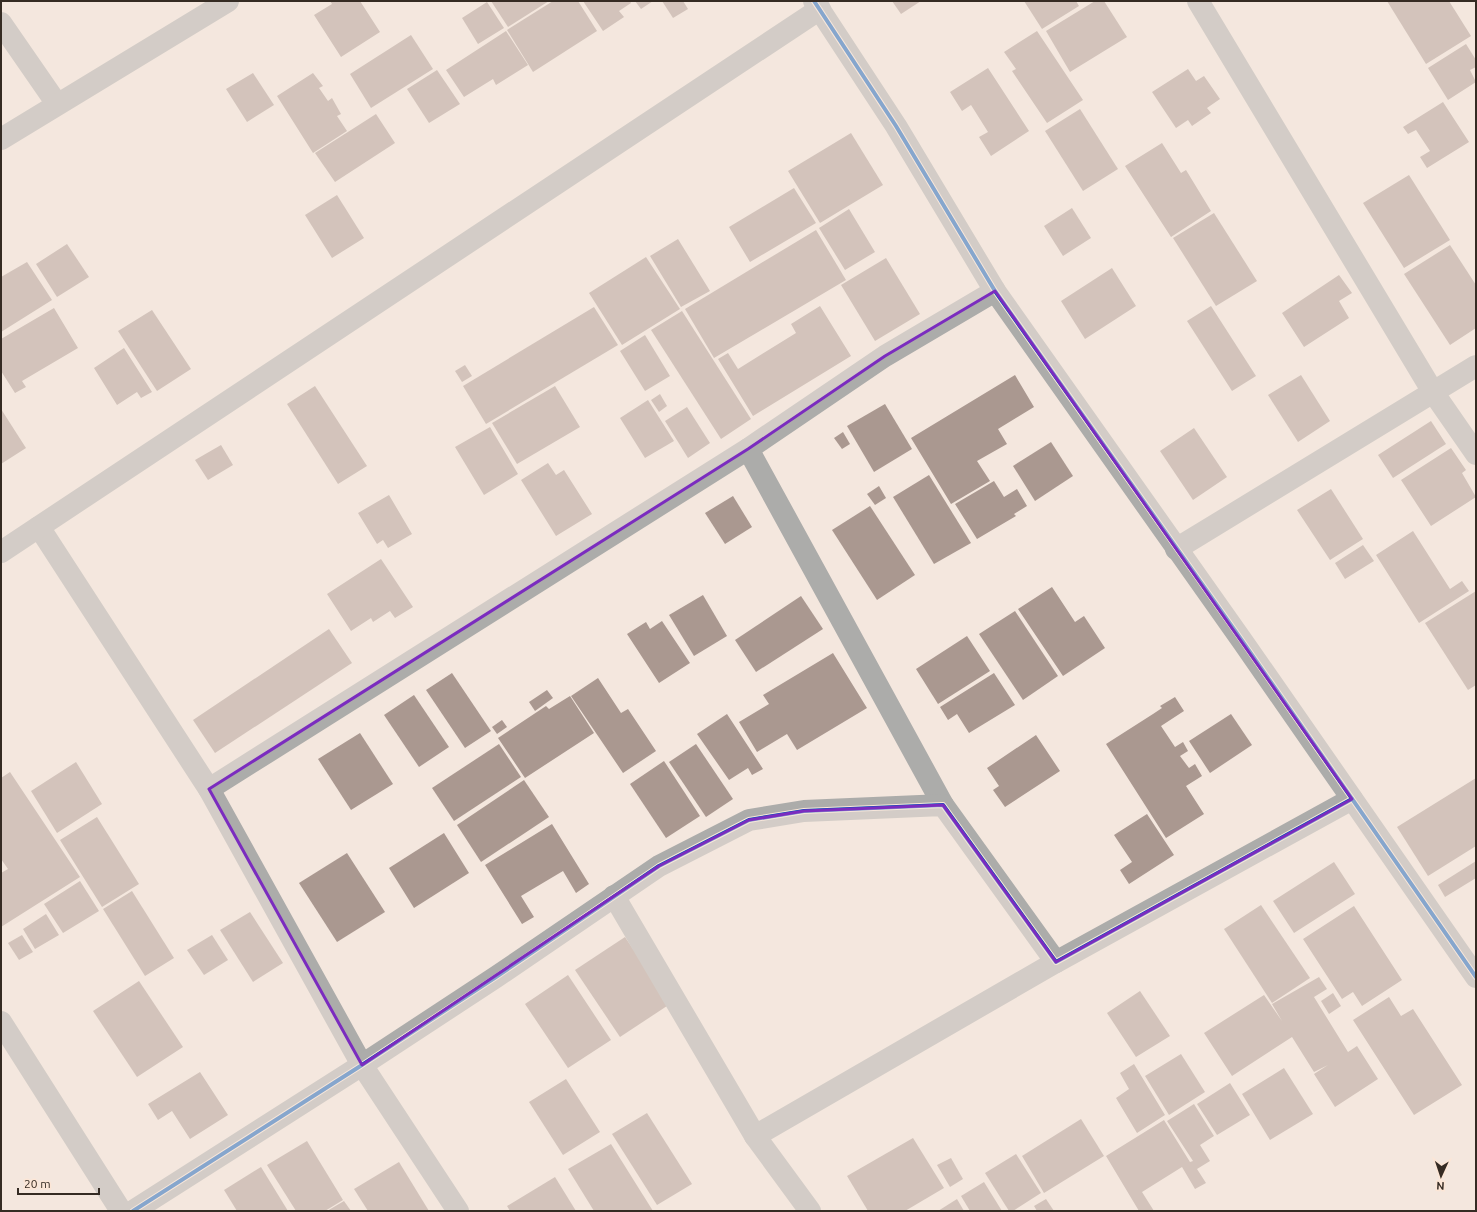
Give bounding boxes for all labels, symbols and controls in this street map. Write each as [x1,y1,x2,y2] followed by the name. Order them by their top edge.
[1421,1156,1461,1196] north arrow
[18,1170,99,1196] scale bar
[24,1177,51,1190] text: 20 m
[1436,1180,1445,1192] text: N

